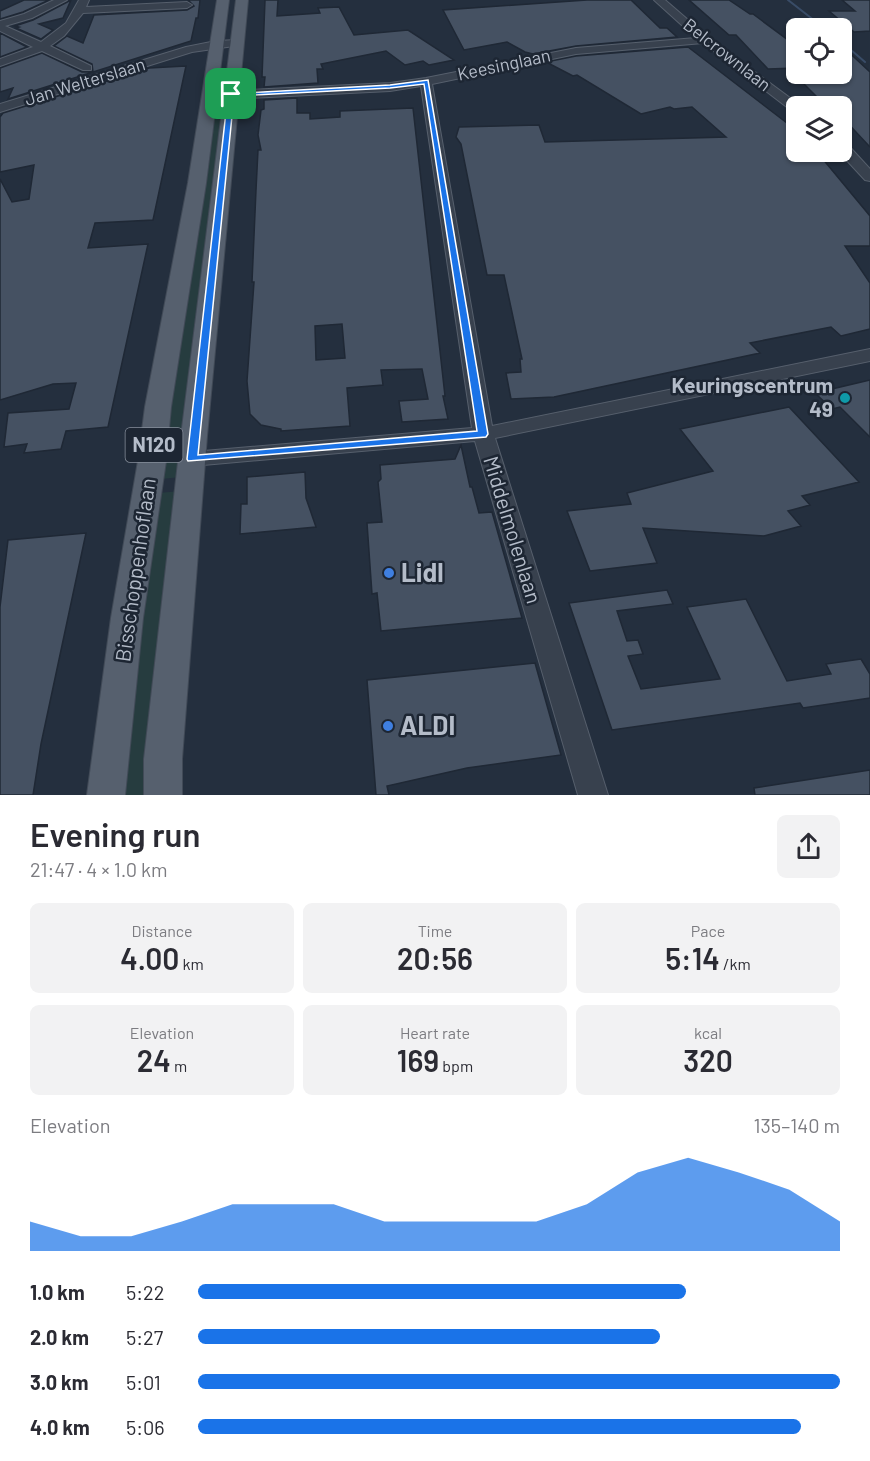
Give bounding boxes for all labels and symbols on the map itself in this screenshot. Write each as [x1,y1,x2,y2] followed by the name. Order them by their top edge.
[679,13,776,95] street label: Belcrownlaan
[455,43,552,85] street label: Keesinglaan
[22,52,148,110] street label: Jan Welterslaan
[205,68,256,119] pin
[672,372,833,421] place label: Keuringscentrum 49
[838,391,852,405] marker: Keuringscentrum 49
[126,428,182,462] road number: N120
[479,453,548,606] street label: Middelmolenlaan
[109,476,160,663] street label: Bisschoppenhoflaan
[401,556,444,587] place label: Lidl
[382,566,396,580] marker: Lidl
[400,709,455,740] place label: ALDI
[381,719,395,733] marker: ALDI

